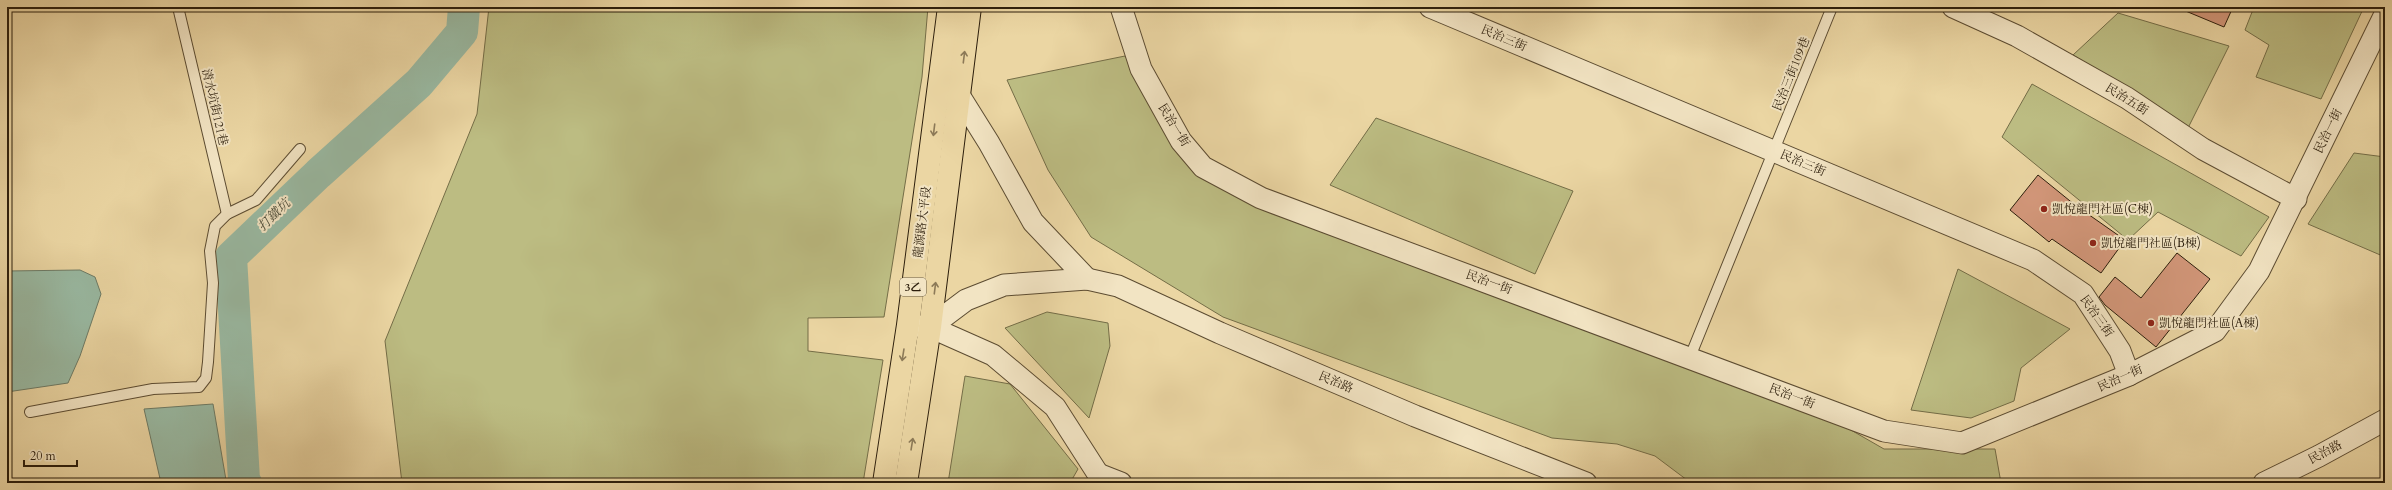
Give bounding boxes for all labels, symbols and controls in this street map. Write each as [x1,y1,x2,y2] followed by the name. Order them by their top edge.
[1479,21,1530,55] street label: 民治三街
[1769,35,1813,113] street label: 民治三街109巷
[960,51,968,64] one-way arrow
[198,67,232,147] street label: 清水坑街121巷
[2102,79,2152,119] street label: 民治五街
[1154,100,1194,150] street label: 民治一街
[2310,105,2346,156] street label: 民治一街
[930,123,938,136] one-way arrow
[1778,146,1829,180] street label: 民治三街
[910,185,934,259] street label: 龍源路大平段
[254,194,296,235] water label: 打鐵坑
[2052,201,2153,217] place label: 凱悅龍門社區(C棟)
[2039,204,2049,214] marker: 凱悅龍門社區(C棟)
[2101,235,2201,251] place label: 凱悅龍門社區(B棟)
[2088,238,2098,248] marker: 凱悅龍門社區(B棟)
[1464,266,1515,298] street label: 民治一街
[900,278,926,296] road number: 3乙
[931,282,939,295] one-way arrow
[2077,292,2118,341] street label: 民治三街
[2159,315,2259,331] place label: 凱悅龍門社區(A棟)
[2146,318,2156,328] marker: 凱悅龍門社區(A棟)
[899,349,907,362] one-way arrow
[2095,361,2146,395] street label: 民治一街
[1316,368,1356,396] street label: 民治路
[1767,380,1818,412] street label: 民治一街
[2305,436,2345,468] street label: 民治路
[908,438,916,451] one-way arrow
[24,442,77,468] scale bar
[30,448,57,464] text: 20 m

